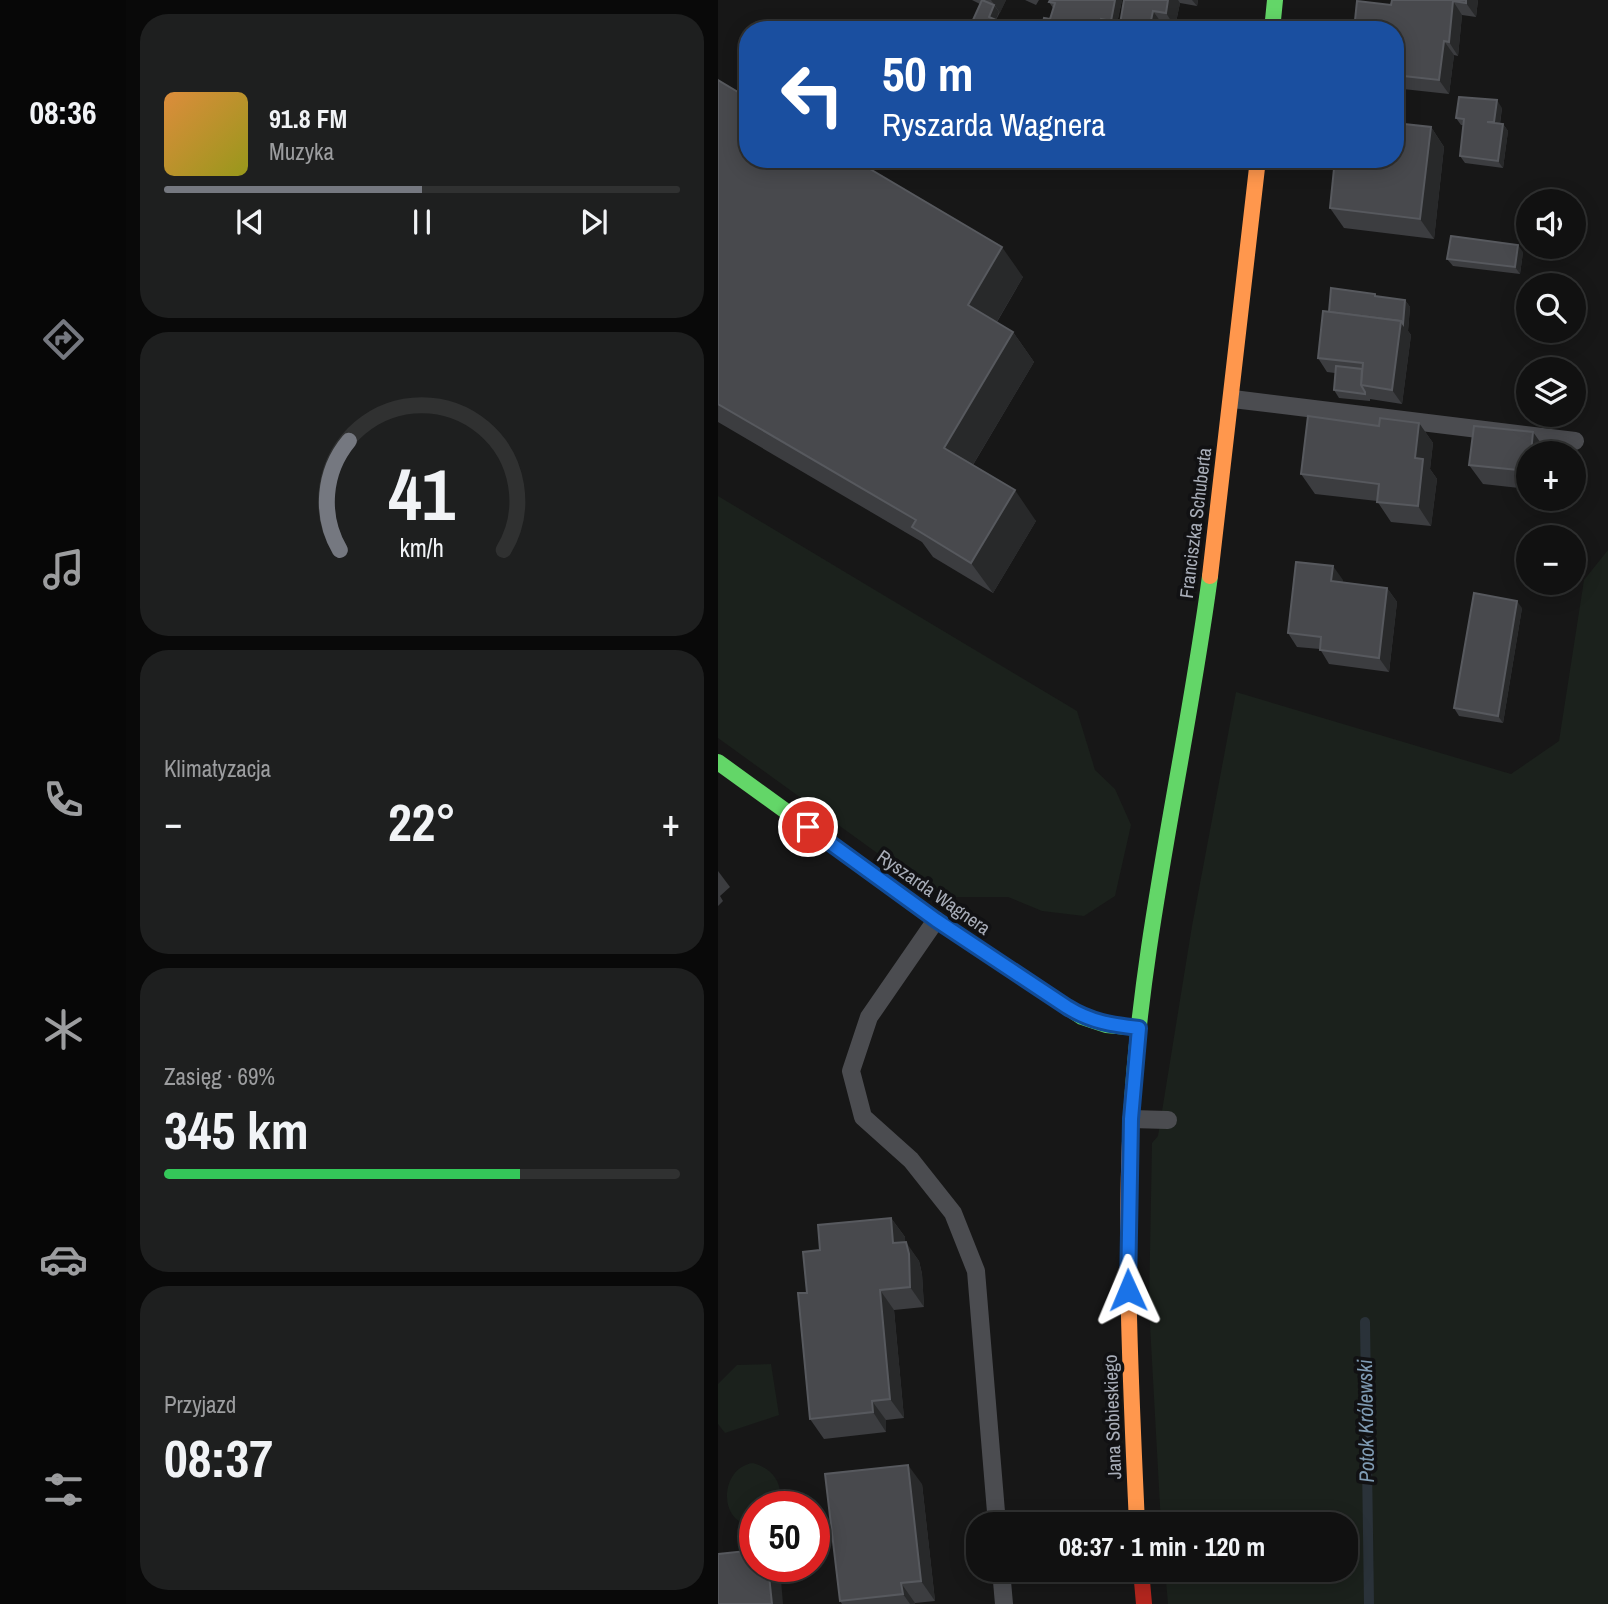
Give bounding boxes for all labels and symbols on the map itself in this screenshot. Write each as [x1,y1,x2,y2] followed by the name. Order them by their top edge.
[1173,446,1217,600] street label: Franciszka Schuberta
[778,797,838,857] pin
[872,843,996,941] street label: Ryszarda Wagnera
[1091,1253,1165,1327] position arrow
[1097,1354,1127,1480] street label: Jana Sobieskiego
[1350,1359,1381,1483] water label: Potok Królewski
[739,1491,830,1582] speed limit sign: 50

